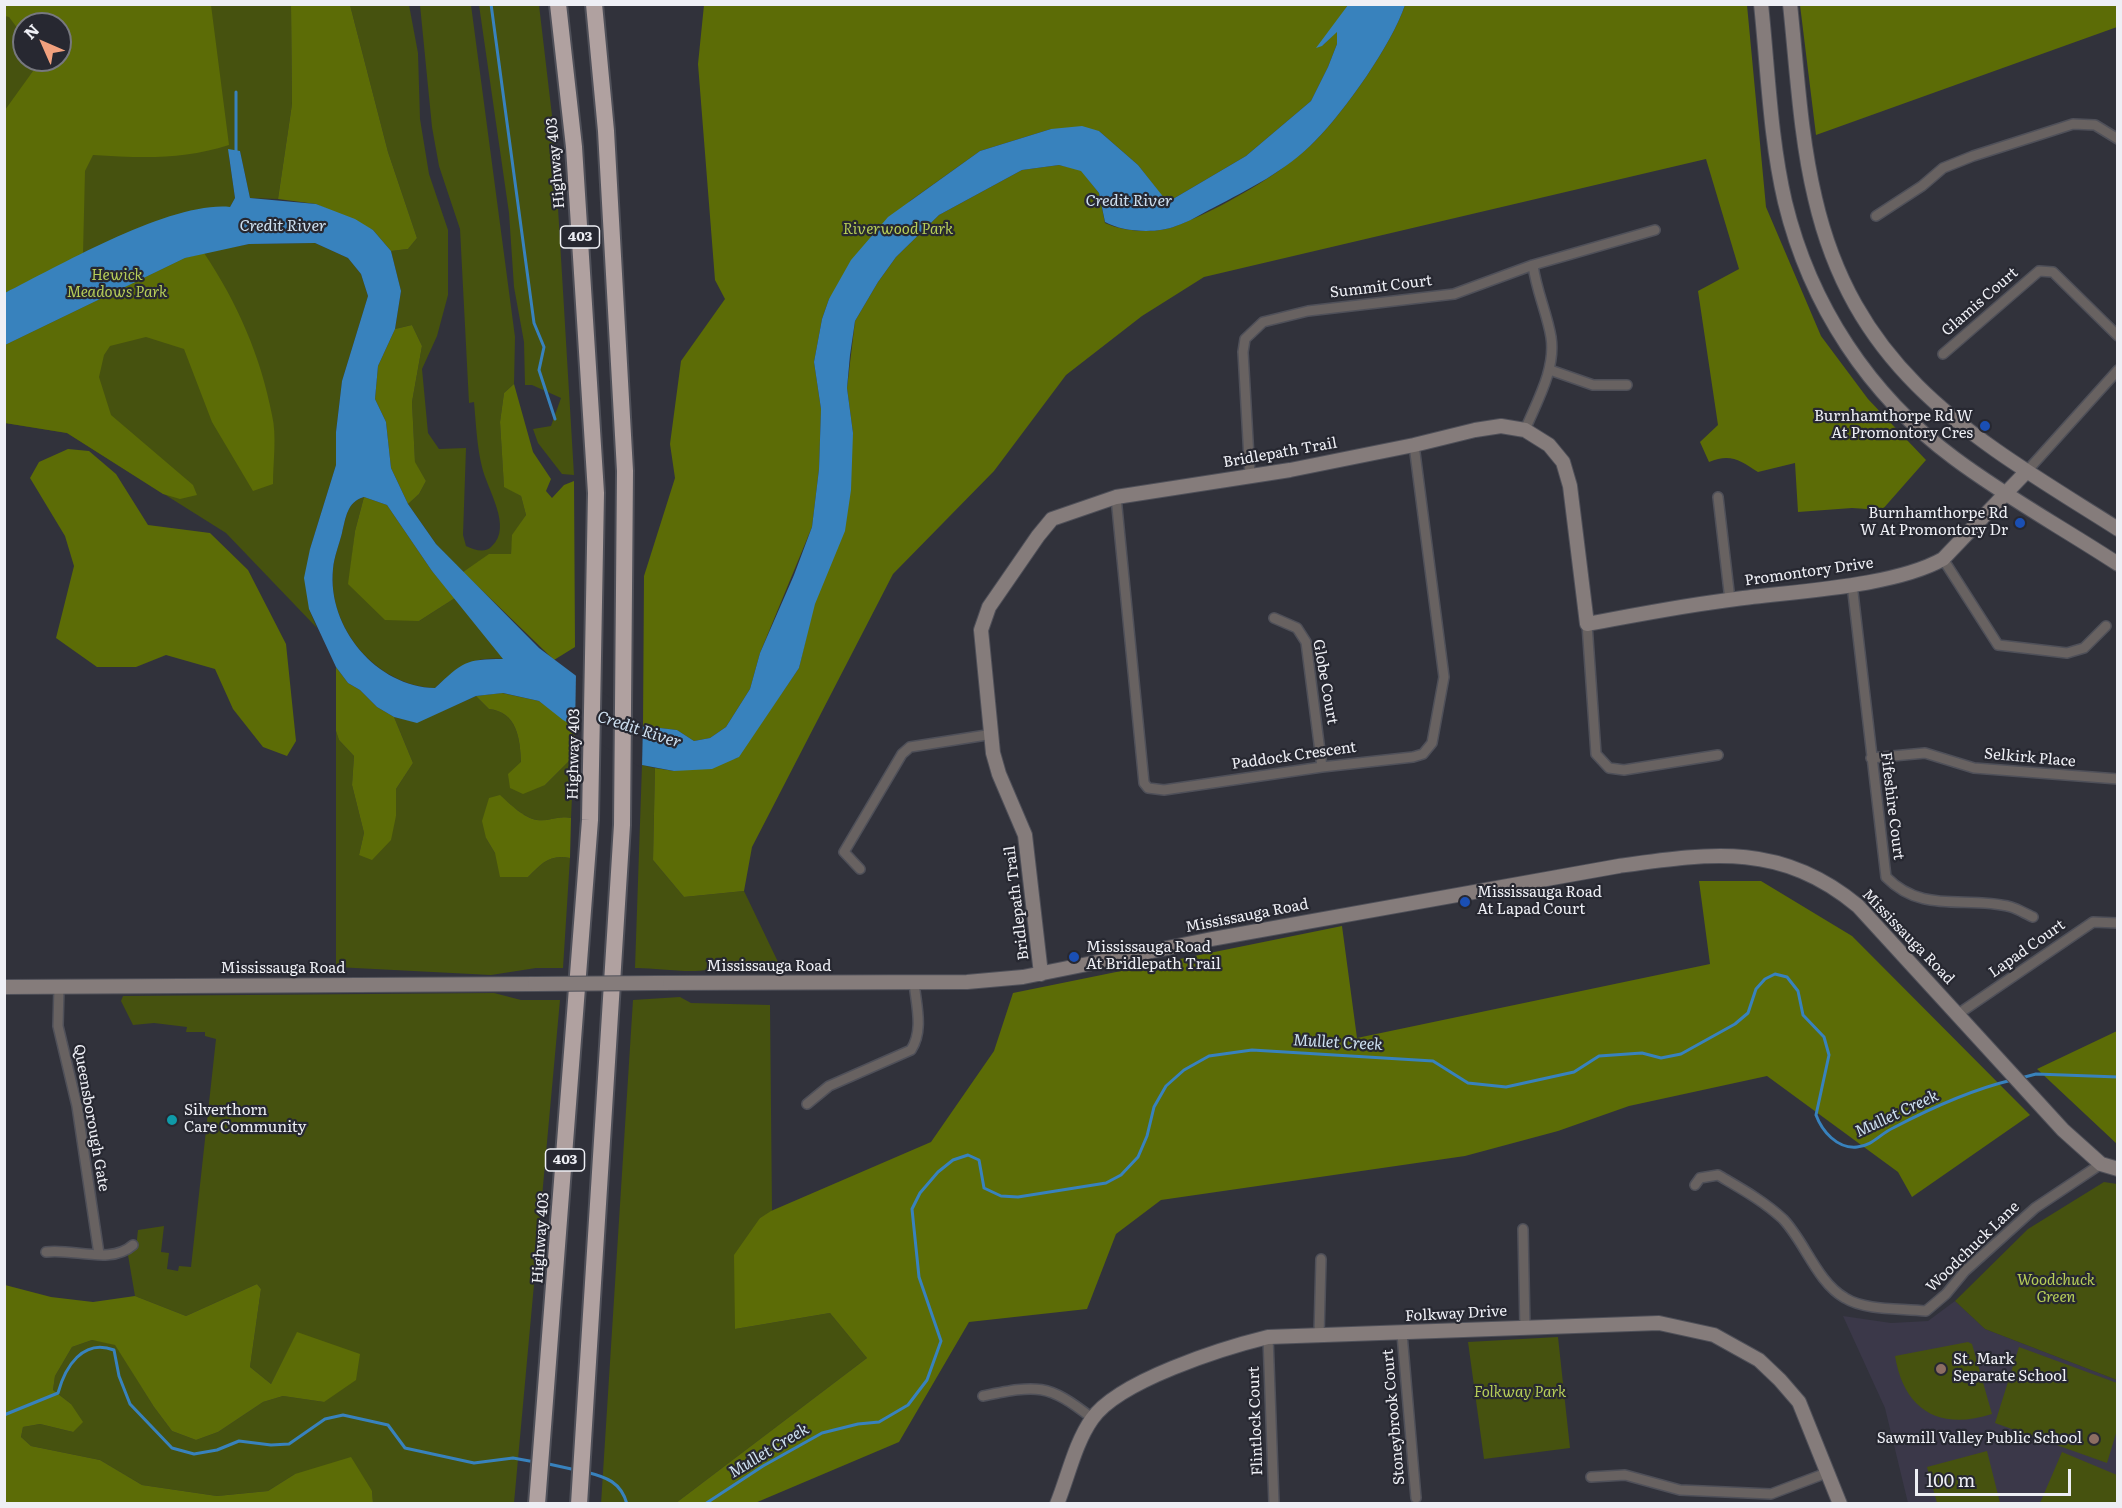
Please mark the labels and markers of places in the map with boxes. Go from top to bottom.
place label: Burnhamthorpe Rd W At Promontory Cres [1814,408,1973,443]
marker: Burnhamthorpe Rd W At Promontory Cres [1978,419,1992,433]
place label: Burnhamthorpe Rd W At Promontory Dr [1860,505,2008,540]
marker: Burnhamthorpe Rd W At Promontory Dr [2013,516,2027,530]
place label: Mississauga Road At Lapad Court [1477,884,1602,919]
marker: Mississauga Road At Lapad Court [1458,895,1472,909]
place label: Mississauga Road At Bridlepath Trail [1086,939,1221,974]
marker: Mississauga Road At Bridlepath Trail [1067,950,1081,964]
place label: Silverthorn Care Community [184,1102,306,1137]
marker: Silverthorn Care Community [165,1113,179,1127]
place label: St. Mark Separate School [1953,1351,2067,1386]
marker: St. Mark Separate School [1934,1362,1948,1376]
place label: Sawmill Valley Public School [1877,1430,2082,1448]
marker: Sawmill Valley Public School [2087,1432,2101,1446]

